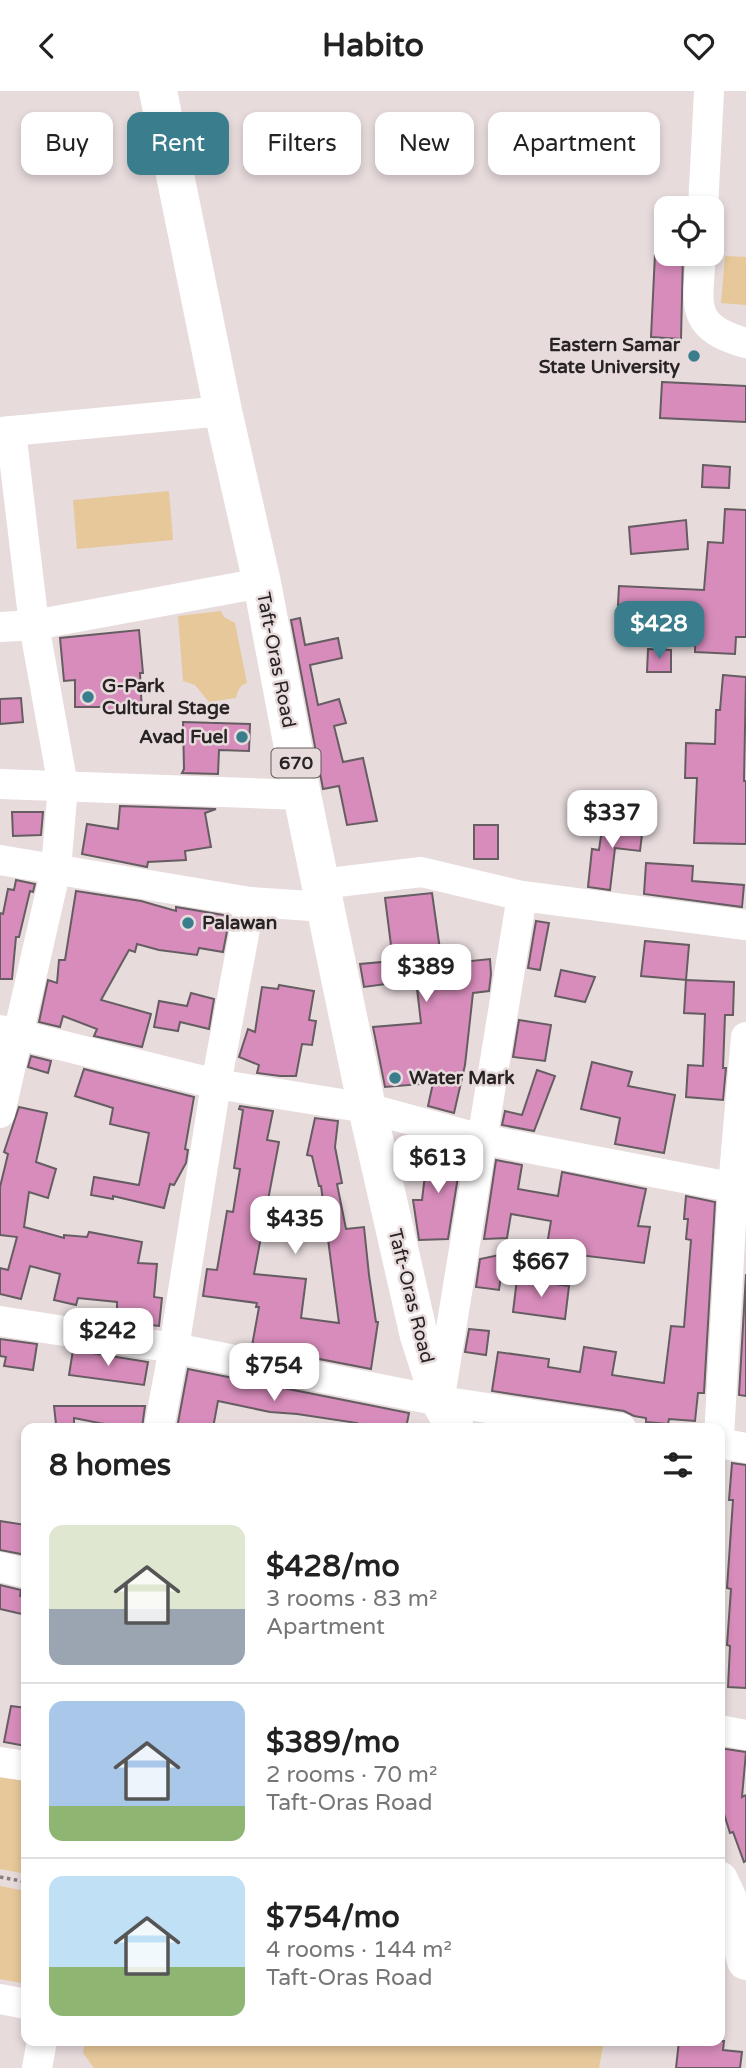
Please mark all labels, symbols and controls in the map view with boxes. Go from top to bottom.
icon: back [28,27,66,65]
text: Habito [322,27,424,65]
icon: heart [680,27,718,65]
chip: Buy [21,112,113,175]
chip: Rent [127,112,229,175]
chip: Filters [243,112,361,175]
chip: New [375,112,474,175]
chip: Apartment [488,112,660,175]
map controls [654,196,724,266]
button: locate [654,196,724,266]
place label: Eastern Samar State University [539,334,681,379]
marker: Eastern Samar State University [686,348,702,364]
street label: Taft-Oras Road [252,590,300,730]
pin: $428 [618,601,700,661]
text: $428 [630,610,688,638]
place label: G-Park Cultural Stage [102,675,230,720]
marker: G-Park Cultural Stage [80,689,96,705]
place label: Avad Fuel [139,726,228,748]
marker: Avad Fuel [234,729,250,745]
road number: 670 [272,749,320,777]
pin: $337 [571,791,653,850]
text: $337 [583,799,641,827]
place label: Palawan [202,912,277,934]
marker: Palawan [180,915,196,931]
pin: $389 [385,944,467,1004]
text: $389 [397,953,455,981]
place label: Water Mark [409,1067,515,1089]
marker: Water Mark [387,1070,403,1086]
pin: $613 [397,1135,479,1195]
text: $613 [409,1144,467,1172]
pin: $435 [254,1197,336,1256]
text: $435 [266,1205,324,1233]
street label: Taft-Oras Road [384,1227,438,1365]
pin: $667 [500,1239,582,1299]
text: $667 [512,1248,570,1276]
pin: $242 [67,1309,149,1368]
text: $242 [79,1317,137,1345]
pin: $754 [233,1343,315,1403]
text: $754 [245,1352,303,1380]
icon: filters [659,1446,697,1484]
text: 8 homes [49,1447,171,1484]
text: $428/mo [266,1548,400,1585]
icon: home [105,1553,189,1637]
text: 3 rooms · 83 m² [266,1585,437,1613]
text: Apartment [266,1613,385,1641]
text: $389/mo [266,1724,400,1761]
icon: home [105,1729,189,1813]
text: 2 rooms · 70 m² [266,1761,437,1789]
text: Taft-Oras Road [266,1789,433,1817]
text: $754/mo [266,1899,400,1936]
icon: home [105,1904,189,1988]
text: 4 rooms · 144 m² [266,1936,452,1964]
text: Taft-Oras Road [266,1964,433,1992]

